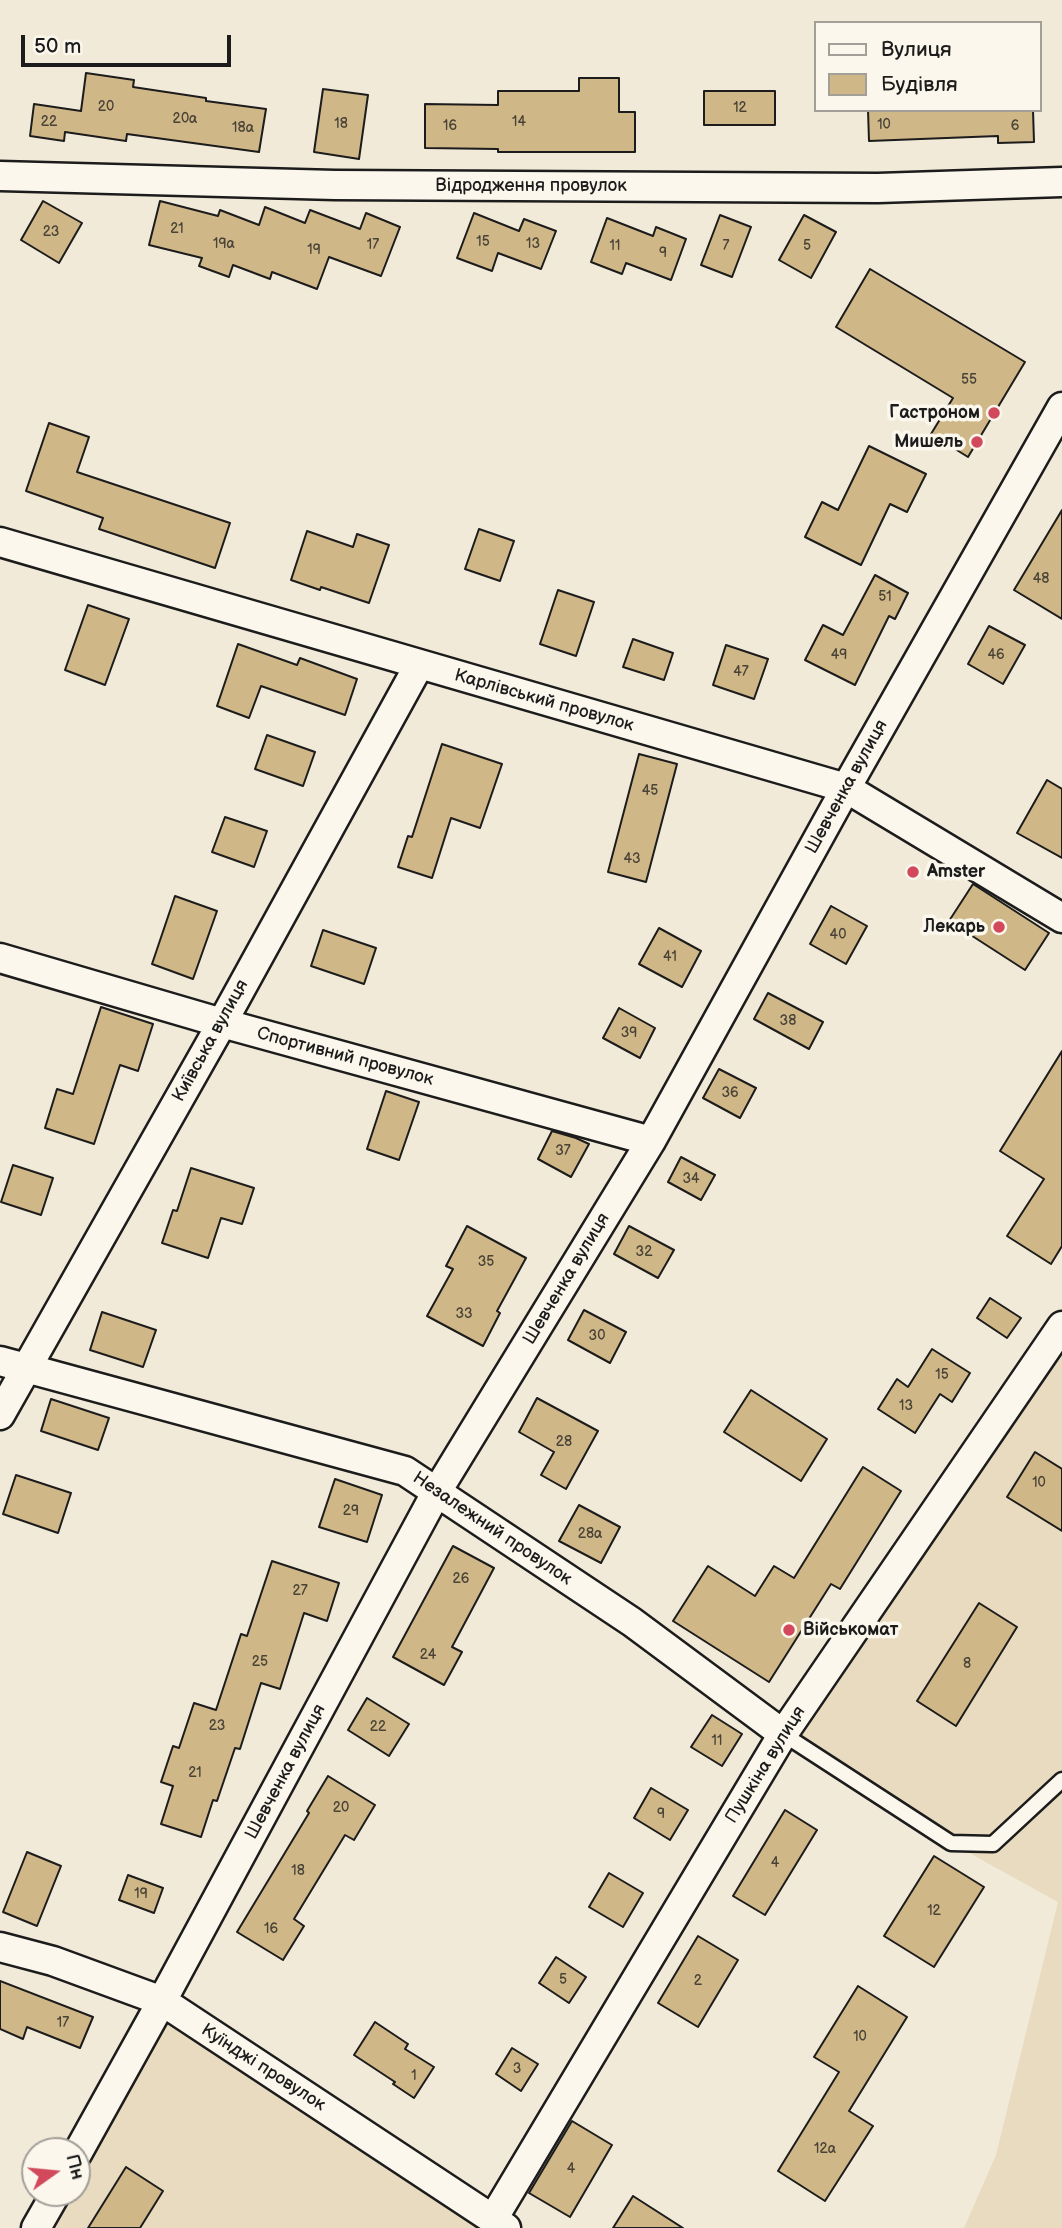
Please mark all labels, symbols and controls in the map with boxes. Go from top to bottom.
scale bar [24,21,234,65]
legend [814,21,1041,112]
text: 50 m [34,34,81,59]
text: Вулиця [881,37,952,62]
text: Будівля [881,72,958,97]
house number: 20 [98,99,114,115]
house number: 12 [733,100,747,116]
house number: 20а [173,111,197,127]
house number: 22 [41,114,57,130]
house number: 14 [512,114,526,130]
house number: 18 [334,116,348,132]
house number: 10 [877,117,891,133]
house number: 16 [443,118,457,134]
house number: 6 [1011,118,1019,134]
house number: 18а [232,120,254,136]
street label: Відродження провулок [435,175,627,197]
house number: 21 [170,221,184,237]
house number: 23 [43,224,59,240]
house number: 15 [476,234,490,250]
house number: 19а [213,236,235,252]
house number: 13 [526,236,540,252]
house number: 17 [367,237,379,253]
house number: 11 [610,238,620,254]
house number: 7 [723,238,729,254]
house number: 5 [803,238,811,254]
house number: 19 [307,242,321,258]
house number: 9 [659,245,667,261]
house number: 55 [961,372,977,388]
place label: Гастроном [889,402,980,424]
marker: Гастроном [986,405,1002,421]
place label: Мишель [894,431,963,453]
marker: Мишель [969,434,985,450]
house number: 48 [1033,571,1049,587]
house number: 51 [878,589,892,605]
house number: 49 [831,647,847,663]
house number: 46 [987,647,1005,663]
house number: 47 [733,664,749,680]
street label: Карлівський провулок [452,665,636,737]
street label: Шевченка вулиця [801,716,893,858]
house number: 45 [642,783,658,799]
house number: 43 [623,851,641,867]
place label: Amster [927,861,985,883]
marker: Amster [905,864,921,880]
place label: Лекарь [923,916,985,938]
marker: Лекарь [991,919,1007,935]
house number: 40 [830,927,846,943]
house number: 41 [663,949,677,965]
street label: Київська вулиця [168,976,254,1106]
house number: 38 [780,1013,796,1029]
street label: Спортивний провулок [254,1023,436,1091]
house number: 39 [621,1025,637,1041]
house number: 36 [721,1085,739,1101]
house number: 37 [555,1143,571,1159]
house number: 34 [682,1171,700,1187]
street label: Шевченка вулиця [519,1209,615,1349]
house number: 32 [636,1244,652,1260]
house number: 35 [478,1254,494,1270]
house number: 33 [455,1306,473,1322]
house number: 30 [589,1328,605,1344]
house number: 15 [935,1367,949,1383]
house number: 13 [899,1398,913,1414]
house number: 28 [556,1434,572,1450]
street label: Незалежний провулок [408,1468,576,1590]
house number: 10 [1032,1475,1046,1491]
house number: 29 [343,1503,359,1519]
house number: 28а [578,1526,602,1542]
house number: 26 [453,1571,469,1587]
house number: 27 [292,1583,308,1599]
place label: Військомат [803,1619,898,1641]
marker: Військомат [781,1622,797,1638]
house number: 24 [420,1647,436,1663]
house number: 25 [252,1654,268,1670]
house number: 8 [963,1656,971,1672]
street label: Шевченка вулиця [241,1701,331,1843]
street label: Пушкіна вулиця [721,1702,811,1828]
house number: 23 [209,1718,225,1734]
house number: 22 [370,1719,386,1735]
house number: 11 [712,1733,722,1749]
house number: 21 [188,1765,202,1781]
house number: 20 [333,1800,349,1816]
house number: 9 [657,1806,665,1822]
house number: 4 [771,1855,779,1871]
house number: 18 [291,1863,305,1879]
house number: 19 [134,1886,148,1902]
house number: 12 [927,1903,941,1919]
house number: 16 [264,1921,278,1937]
house number: 5 [559,1972,567,1988]
house number: 2 [694,1973,702,1989]
house number: 17 [57,2015,69,2031]
street label: Куїнджі провулок [197,2020,329,2116]
house number: 10 [853,2029,867,2045]
house number: 3 [513,2061,521,2077]
house number: 1 [411,2068,417,2084]
north arrow [21,2137,91,2207]
house number: 12а [814,2141,836,2157]
text: Пн [60,2152,89,2182]
house number: 4 [567,2161,575,2177]

